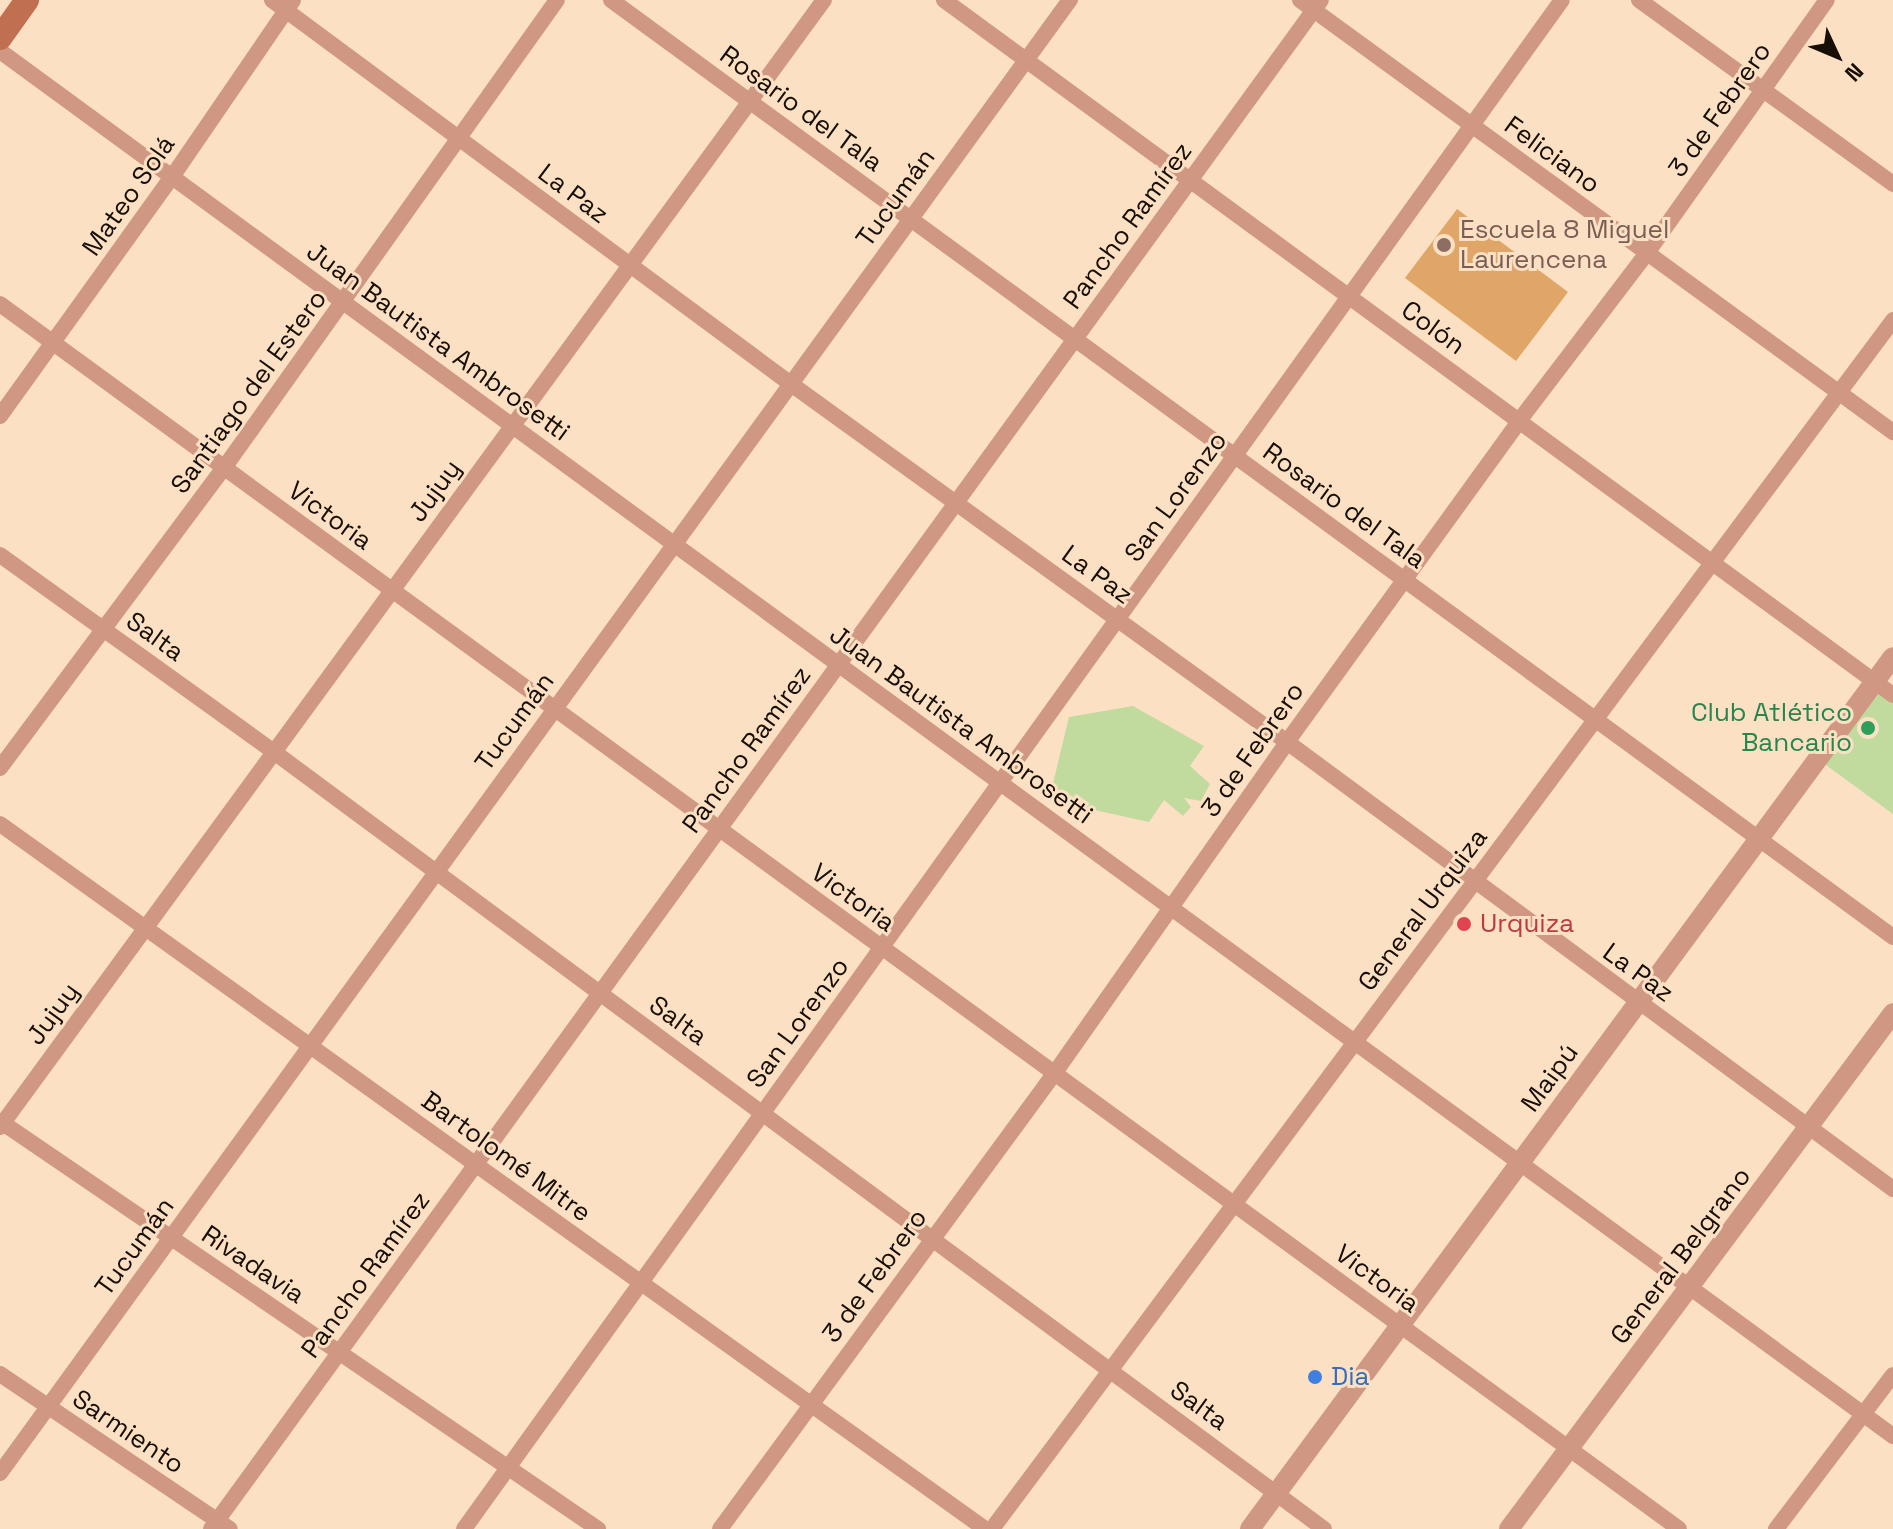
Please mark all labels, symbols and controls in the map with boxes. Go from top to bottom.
north arrow [1797,16,1877,96]
street label: 3 de Febrero [1662,37,1778,183]
street label: Rosario del Tala [713,39,889,179]
text: N [1839,58,1869,88]
street label: Feliciano [1498,110,1606,200]
street label: Mateo Solá [76,130,182,262]
street label: Pancho Ramírez [1057,137,1199,315]
street label: Tucumán [850,143,942,253]
street label: La Paz [532,158,614,230]
place label: Escuela 8 Miguel Laurencena [1460,214,1669,276]
street label: Juan Bautista Ambrosetti [300,236,576,448]
marker: Escuela 8 Miguel Laurencena [1435,236,1453,254]
street label: Santiago del Estero [165,284,333,500]
street label: Colón [1395,294,1471,362]
street label: San Lorenzo [1118,426,1234,568]
street label: Rosario del Tala [1256,436,1432,576]
street label: Jujuy [402,454,468,528]
street label: Victoria [282,475,378,557]
street label: La Paz [1056,539,1138,611]
street label: Salta [120,606,190,668]
street label: Juan Bautista Ambrosetti [823,619,1099,831]
street label: Pancho Ramírez [676,661,818,839]
street label: Tucumán [469,667,561,777]
street label: 3 de Febrero [1195,677,1311,823]
place label: Club Atlético Bancario [1691,697,1852,758]
marker: Club Atlético Bancario [1859,719,1877,737]
street label: General Urquiza [1352,823,1494,997]
street label: Victoria [805,857,901,939]
place label: Urquiza [1480,908,1574,940]
marker: Urquiza [1455,915,1473,933]
street label: La Paz [1597,937,1679,1009]
street label: San Lorenzo [740,952,856,1094]
street label: Jujuy [20,977,86,1051]
street label: Salta [643,990,713,1052]
street label: Maipú [1515,1038,1585,1118]
street label: Bartolomé Mitre [415,1085,597,1229]
street label: General Belgrano [1604,1161,1758,1351]
street label: Pancho Ramírez [295,1186,437,1364]
street label: Tucumán [89,1192,181,1302]
street label: 3 de Febrero [816,1203,934,1349]
street label: Rivadavia [196,1219,310,1311]
street label: Victoria [1329,1238,1425,1320]
place label: Dia [1331,1361,1370,1393]
marker: Dia [1306,1368,1324,1386]
street label: Salta [1164,1375,1234,1437]
street label: Sarmiento [66,1383,190,1481]

